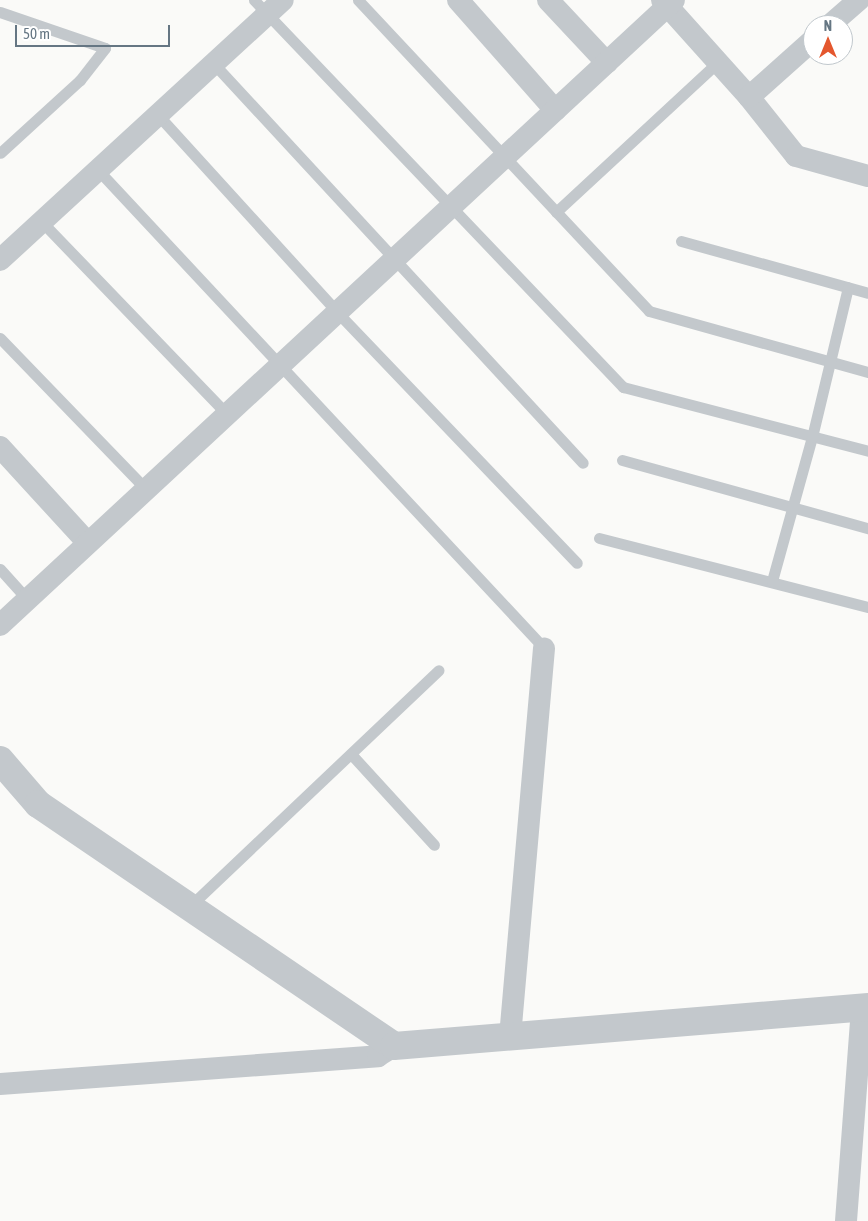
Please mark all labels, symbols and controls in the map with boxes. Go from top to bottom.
scale bar [18,15,172,47]
north arrow [803,15,853,65]
text: N [824,18,832,34]
text: 50 m [23,25,50,42]

